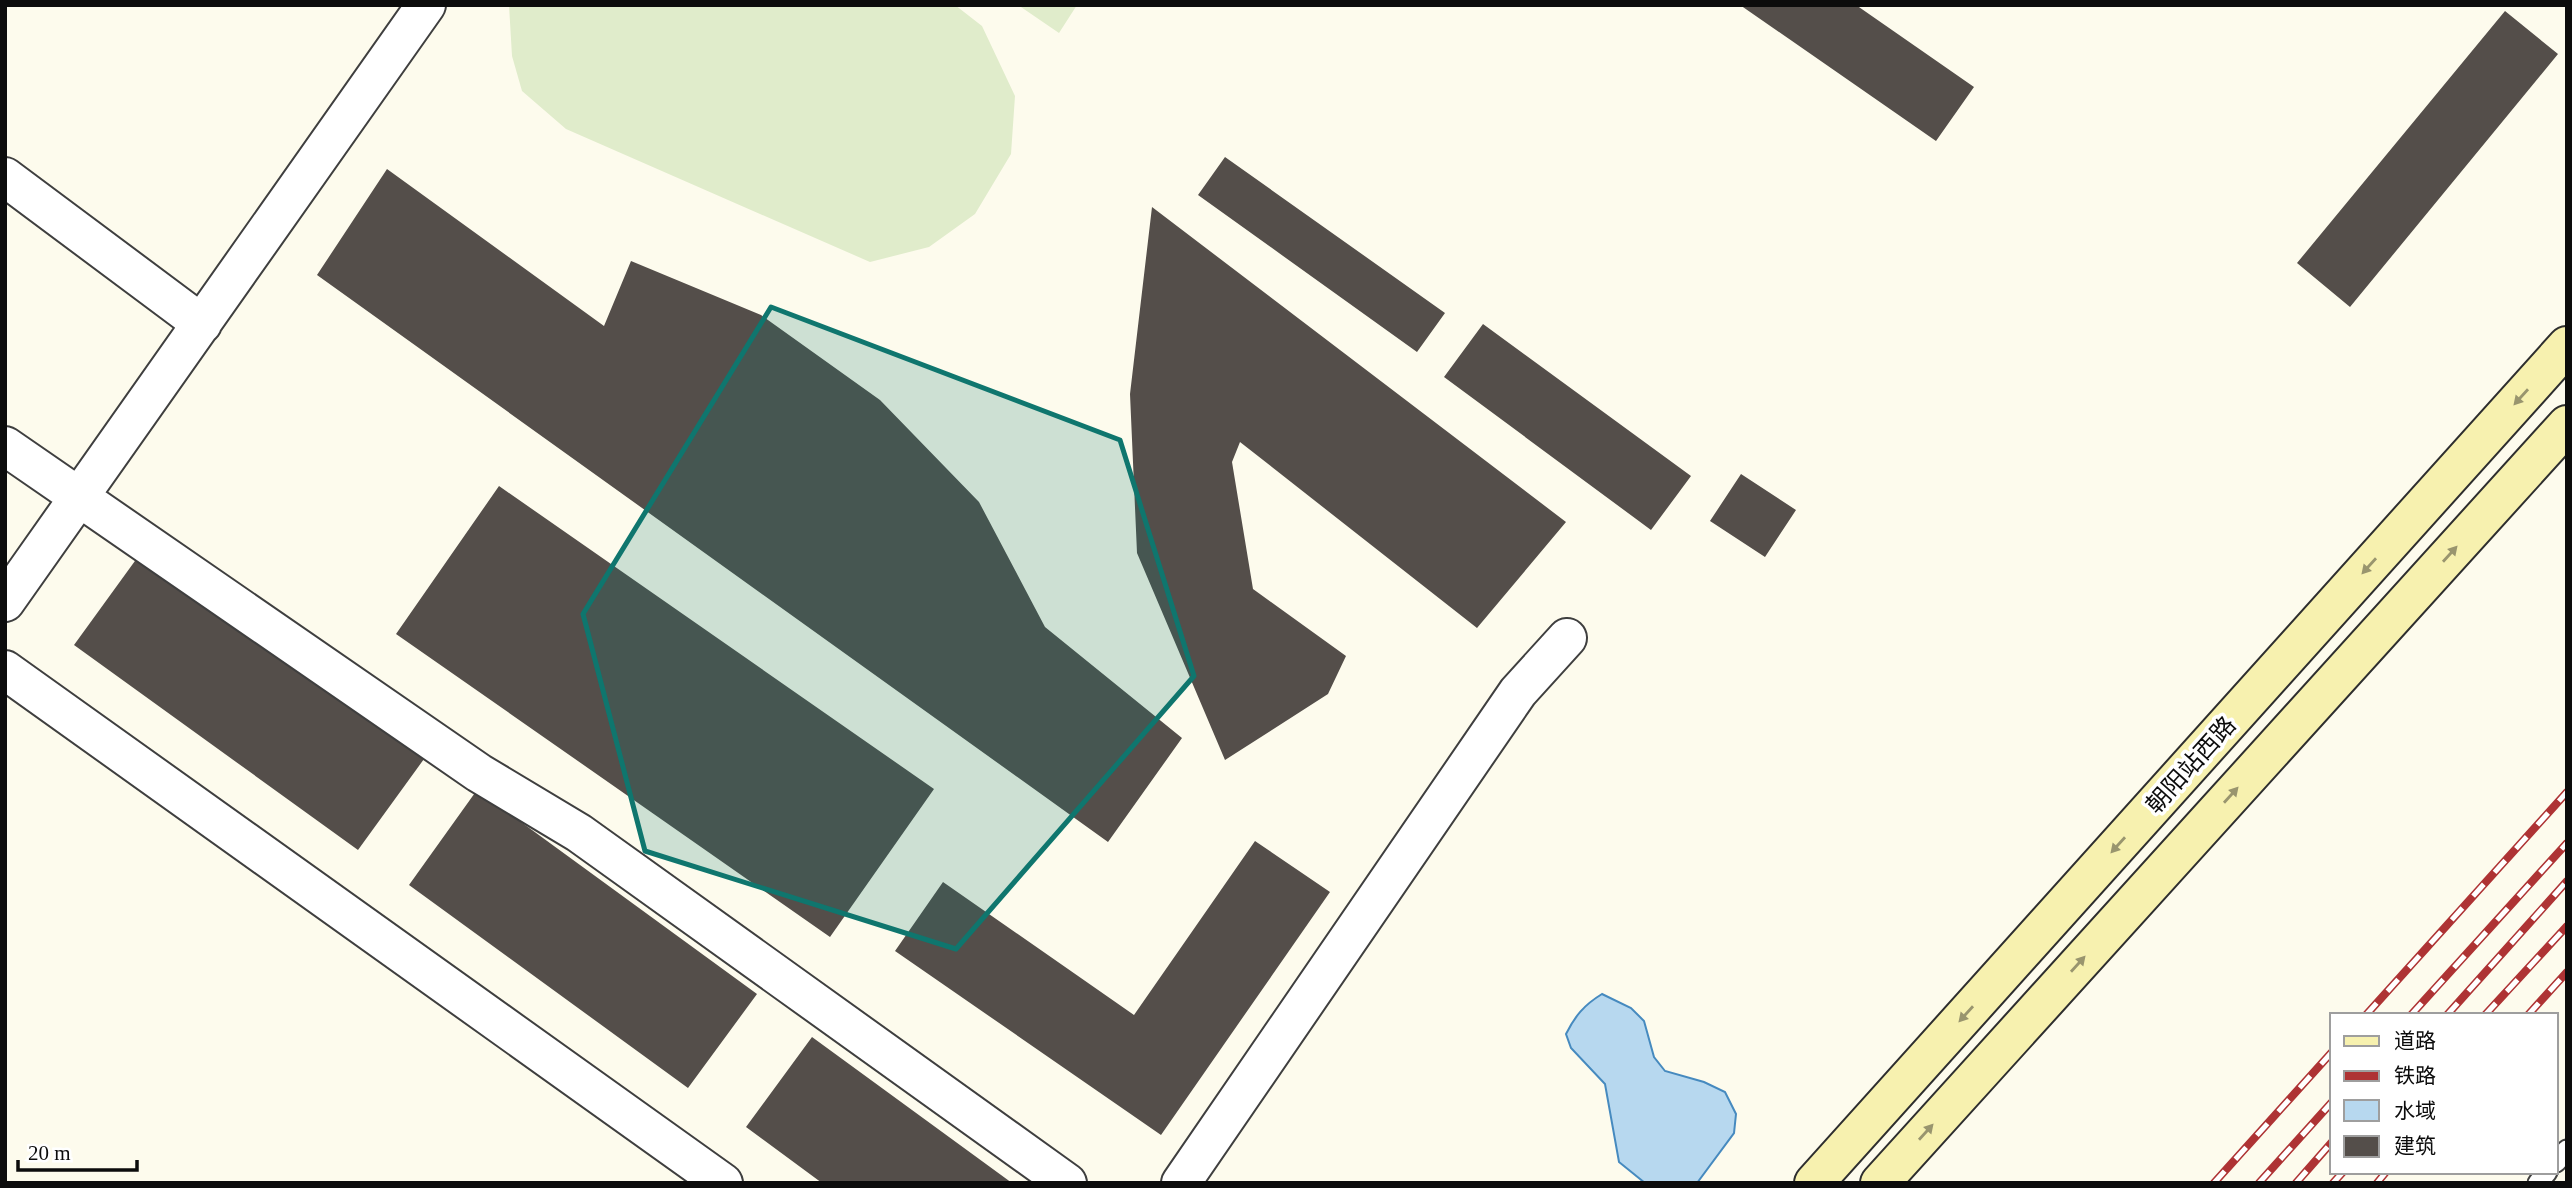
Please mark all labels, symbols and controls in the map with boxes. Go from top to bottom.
one-way arrow [2513,388,2529,406]
one-way arrow [2442,545,2458,563]
one-way arrow [2361,557,2377,575]
street label: 朝阳站西路 [2141,712,2241,818]
one-way arrow [2223,786,2239,804]
one-way arrow [2111,836,2127,853]
one-way arrow [2070,956,2086,973]
one-way arrow [1959,1005,1975,1022]
legend [2330,1013,2558,1174]
text: 道路 [2394,1029,2436,1053]
text: 铁路 [2394,1064,2436,1088]
text: 水域 [2394,1099,2436,1123]
one-way arrow [1917,1124,1933,1141]
scale bar [18,1128,136,1172]
text: 建筑 [2394,1134,2436,1158]
text: 20 m [28,1141,71,1165]

